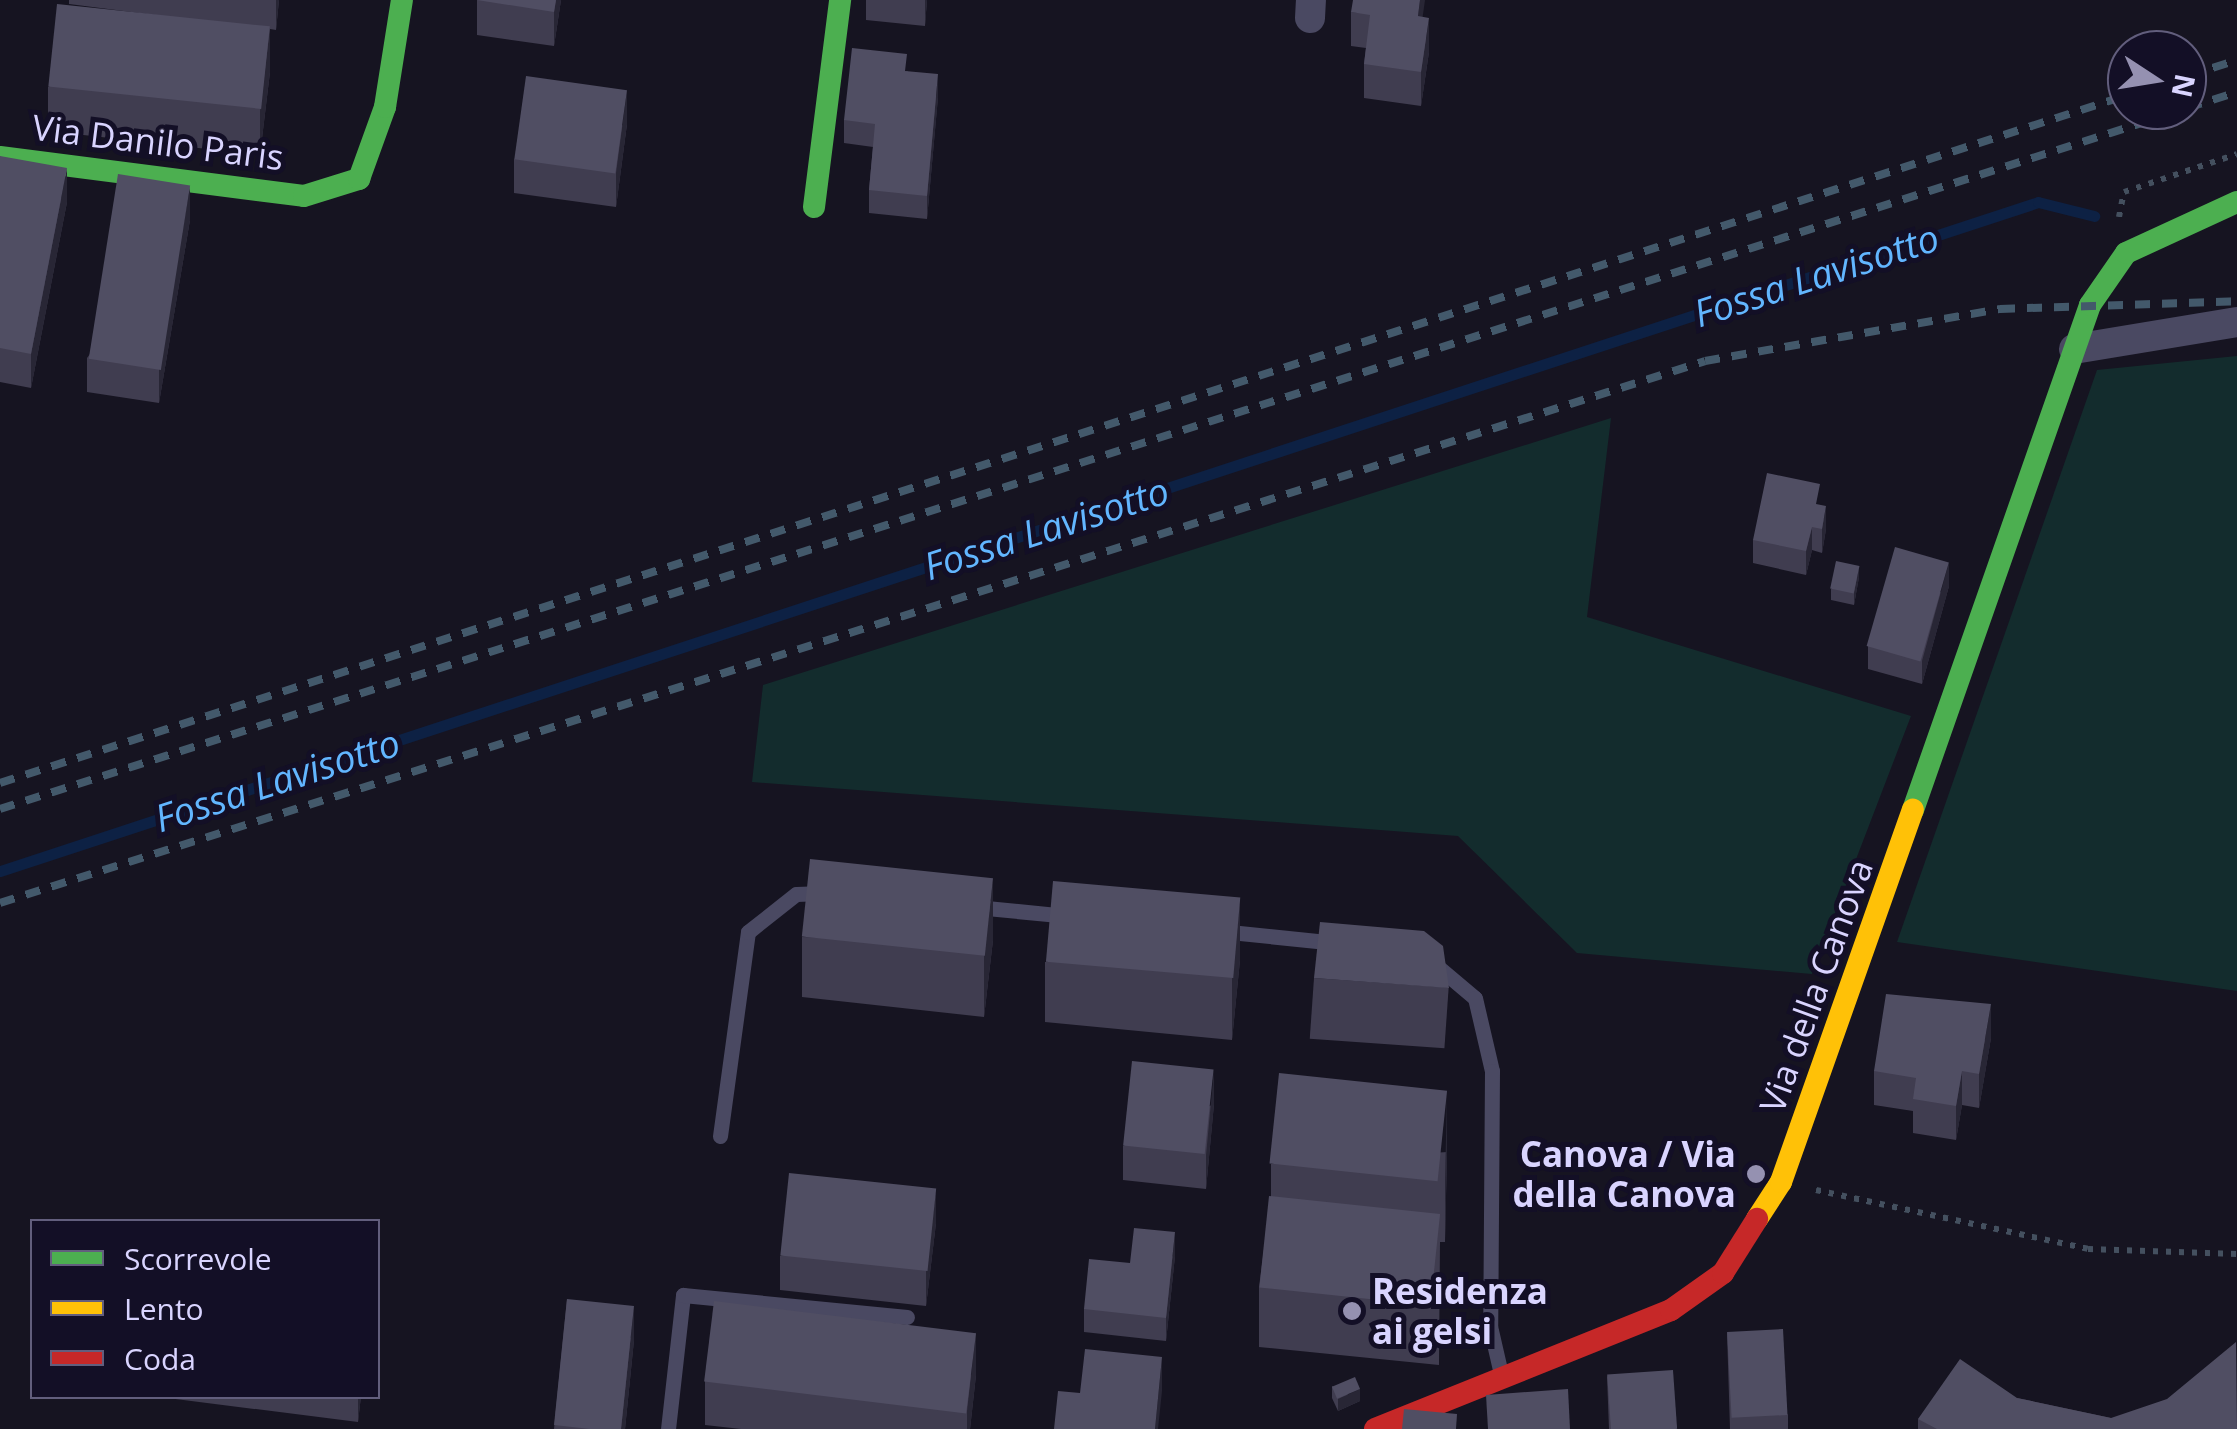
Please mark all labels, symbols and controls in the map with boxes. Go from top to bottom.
north arrow [2107,30,2207,130]
text: N [2163,71,2205,101]
street label: Via Danilo Paris [30,106,286,178]
water label: Fossa Lavisotto [1688,214,1944,336]
water label: Fossa Lavisotto [918,467,1174,589]
water label: Fossa Lavisotto [149,719,405,841]
street label: Via della Canova [1751,854,1881,1118]
place label: Canova / Via della Canova [1512,1133,1736,1215]
marker: Canova / Via della Canova [1745,1163,1767,1185]
legend [30,1219,380,1399]
text: Scorrevole [124,1238,272,1279]
place label: Residenza ai gelsi [1372,1270,1548,1352]
text: Lento [124,1288,204,1329]
marker: Residenza ai gelsi [1341,1300,1363,1322]
text: Coda [124,1338,196,1379]

